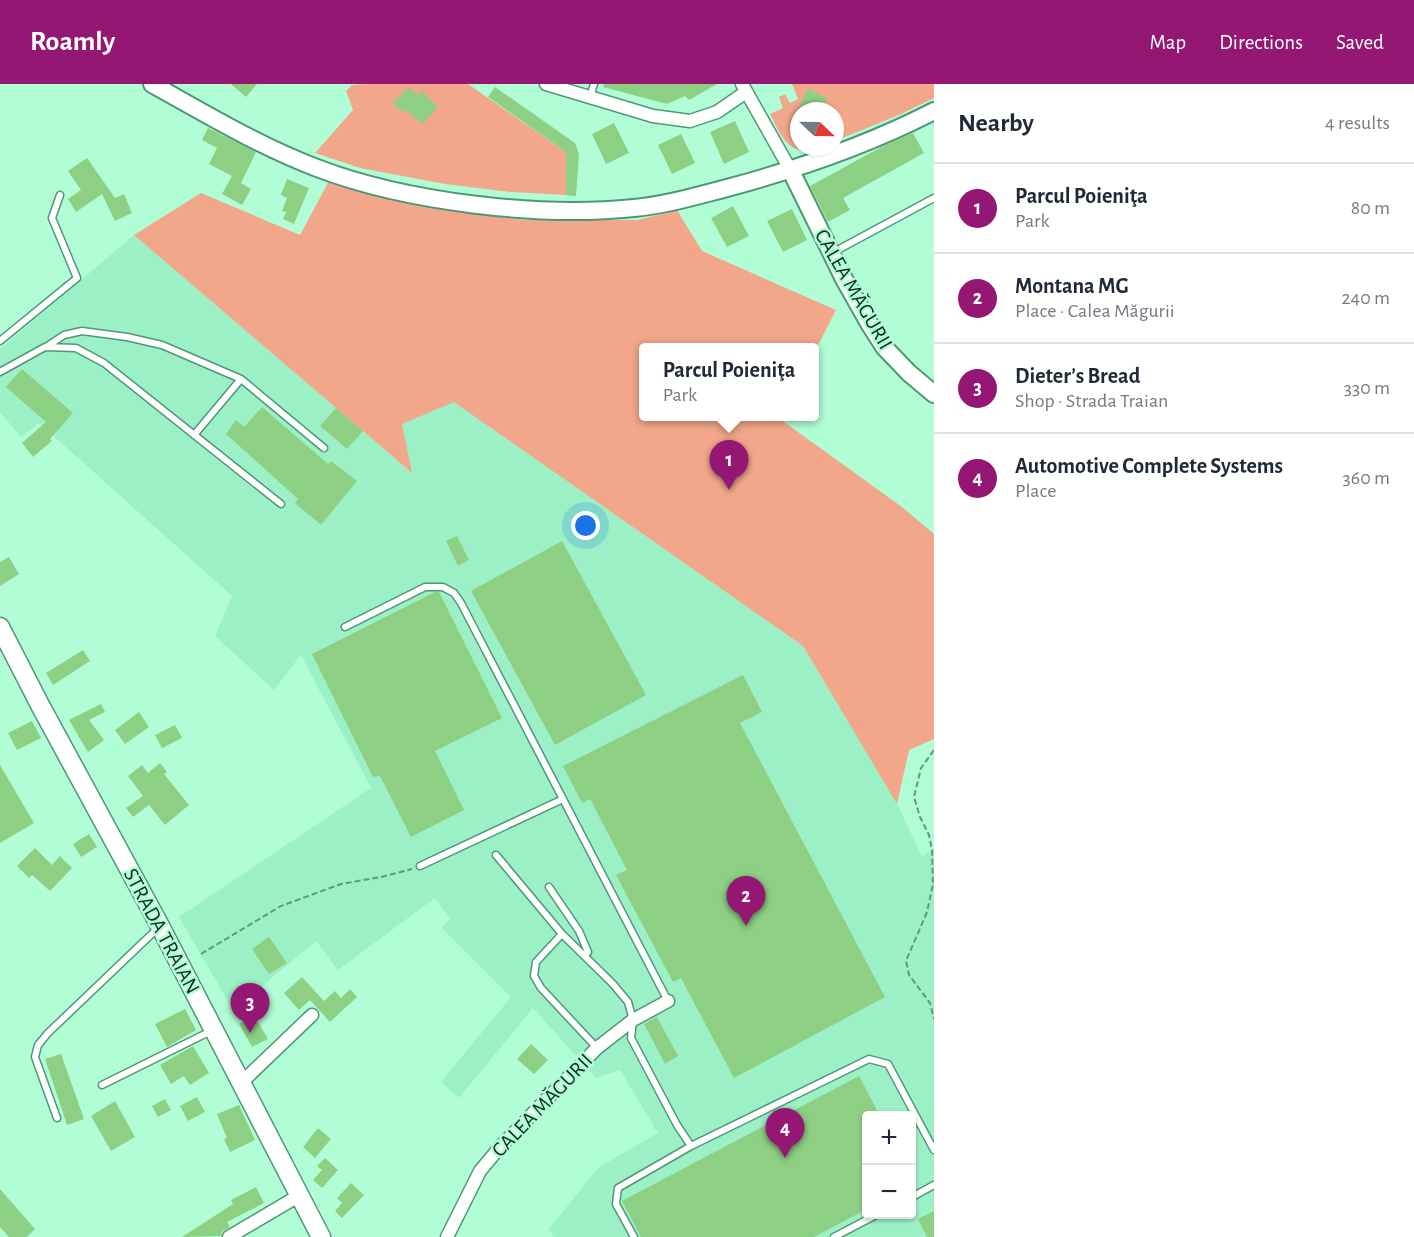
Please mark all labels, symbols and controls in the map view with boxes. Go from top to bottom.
text: Roamly [30,28,115,56]
text: Map [1150,32,1186,53]
text: Directions [1219,32,1303,53]
text: Saved [1336,32,1384,53]
north arrow [790,102,844,156]
text: Nearby [958,110,1034,136]
text: 4 results [1325,113,1390,133]
text: Parcul Poieniţa [1015,185,1148,207]
text: 1 [974,198,981,218]
text: 80 m [1351,198,1390,218]
text: Park [1015,211,1050,231]
street label: CALEA MĂGURII [811,225,897,353]
text: Montana MG [1015,275,1129,297]
text: 2 [973,288,982,308]
text: 240 m [1341,288,1390,308]
text: Place · Calea Măgurii [1015,301,1175,321]
popup [639,343,819,421]
text: Parcul Poieniţa [663,359,795,381]
text: Dieter’s Bread [1015,365,1140,387]
text: 3 [973,378,982,398]
text: 330 m [1344,378,1390,398]
text: Park [663,385,697,405]
text: Shop · Strada Traian [1015,391,1168,411]
pin: 1 [710,440,748,490]
text: Automotive Complete Systems [1015,455,1283,477]
text: 4 [972,468,983,488]
text: 360 m [1343,468,1390,488]
text: Place [1015,481,1056,501]
your location [571,511,600,540]
street label: STRADA TRAIAN [120,865,203,997]
pin: 2 [726,876,766,926]
pin: 3 [230,984,270,1033]
street label: CALEA MĂGURII [487,1049,597,1161]
pin: 4 [766,1108,804,1158]
map controls [862,1111,916,1219]
button: + [862,1111,916,1165]
button: − [862,1165,916,1219]

